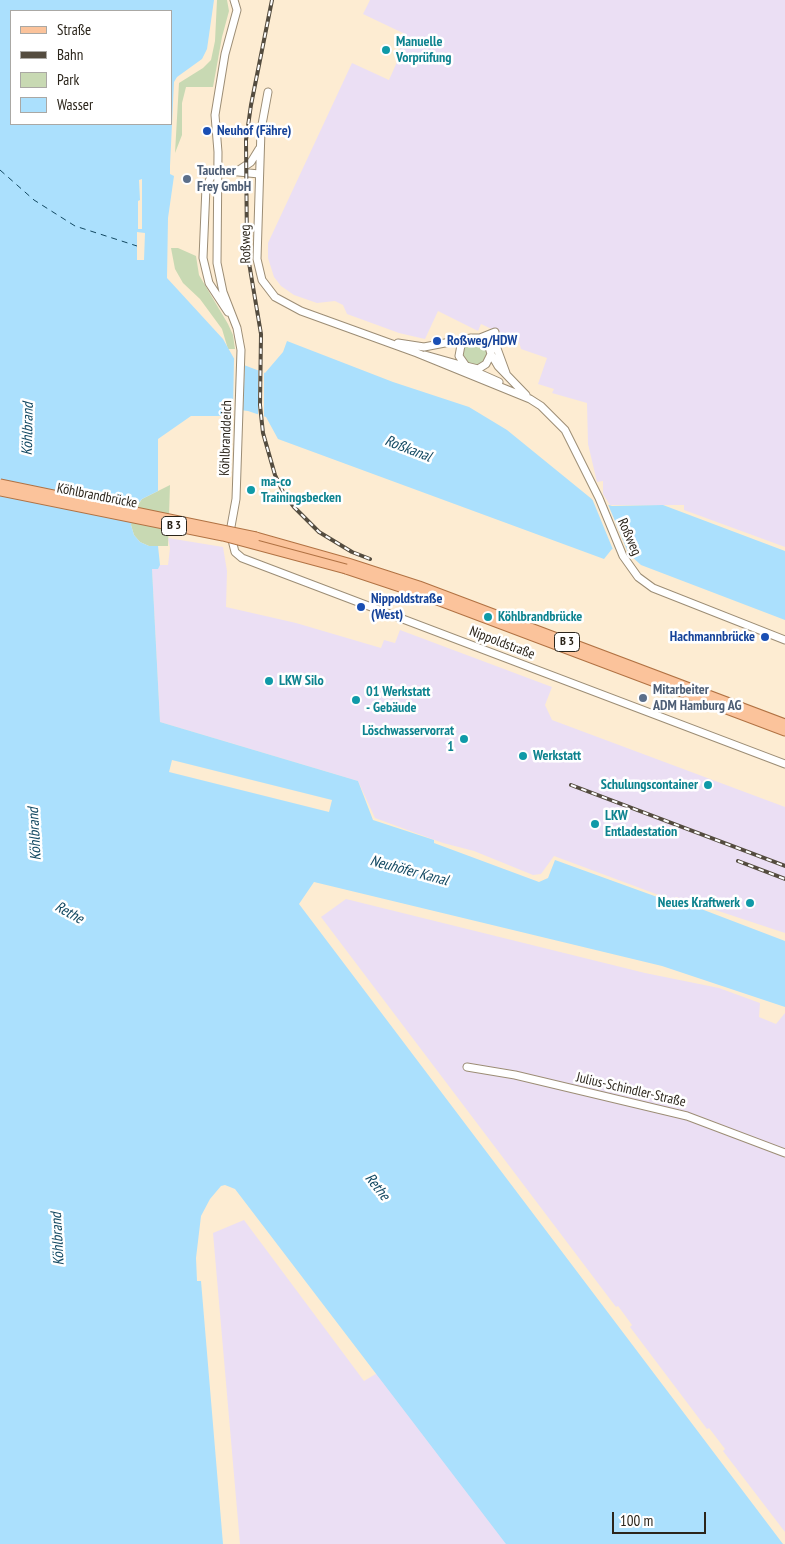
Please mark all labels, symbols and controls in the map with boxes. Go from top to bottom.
legend [10,10,172,125]
text: Straße [57,20,91,39]
place label: Manuelle Vorprüfung [396,34,452,66]
marker: Manuelle Vorprüfung [380,44,392,56]
text: Bahn [57,45,83,64]
text: Park [57,70,79,89]
text: Wasser [57,95,93,114]
place label: Neuhof (Fähre) [217,123,291,139]
marker: Neuhof (Fähre) [201,125,213,137]
place label: Taucher Frey GmbH [197,163,251,196]
marker: Taucher Frey GmbH [181,173,193,185]
street label: Roßweg [237,224,255,264]
place label: Roßweg/HDW [447,333,517,349]
marker: Roßweg/HDW [431,335,443,347]
street label: Köhlbranddeich [216,400,236,476]
water label: Köhlbrand [19,402,37,456]
water label: Roßkanal [382,432,434,466]
place label: ma-co Trainingsbecken [261,474,341,507]
street label: Köhlbrandbrücke [55,480,139,512]
marker: ma-co Trainingsbecken [245,484,257,496]
road number: B 3 [162,516,186,536]
street label: Roßweg [613,516,645,558]
place label: Nippoldstraße (West) [371,591,442,624]
marker: Nippoldstraße (West) [355,601,367,613]
place label: Köhlbrandbrücke [498,609,582,625]
marker: Köhlbrandbrücke [482,611,494,623]
street label: Nippoldstraße [467,623,537,663]
place label: Hachmannbrücke [670,629,755,645]
marker: Hachmannbrücke [759,631,771,643]
road number: B 3 [554,632,580,652]
place label: LKW Silo [279,673,324,689]
marker: LKW Silo [263,675,275,687]
place label: Mitarbeiter ADM Hamburg AG [653,682,741,714]
place label: 01 Werkstatt - Gebäude [366,684,430,716]
marker: Mitarbeiter ADM Hamburg AG [637,692,649,704]
marker: 01 Werkstatt - Gebäude [350,694,362,706]
place label: Löschwasservorrat 1 [362,723,454,756]
marker: Löschwasservorrat 1 [458,733,470,745]
place label: Werkstatt [533,748,581,764]
marker: Werkstatt [517,750,529,762]
place label: Schulungscontainer [601,777,698,793]
marker: Schulungscontainer [702,779,714,791]
water label: Köhlbrand [25,807,45,861]
place label: LKW Entladestation [605,808,677,840]
marker: LKW Entladestation [589,818,601,830]
water label: Neuhöfer Kanal [368,852,450,890]
place label: Neues Kraftwerk [658,895,740,911]
marker: Neues Kraftwerk [744,897,756,909]
water label: Rethe [52,898,86,928]
street label: Julius-Schindler-Straße [575,1069,687,1111]
water label: Rethe [361,1170,393,1204]
water label: Köhlbrand [48,1212,68,1266]
scale bar [615,1502,709,1534]
text: 100 m [620,1511,653,1530]

